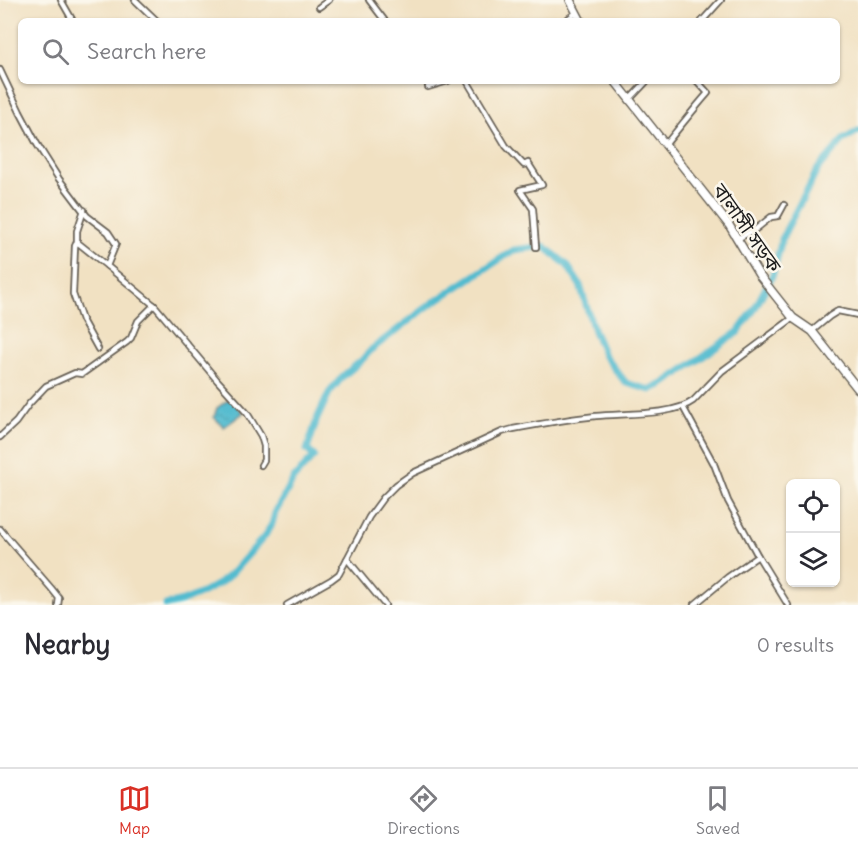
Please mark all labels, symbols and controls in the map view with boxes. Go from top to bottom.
search box [18,18,840,84]
icon: search [39,35,72,68]
text: Search here [87,37,206,65]
street label: বালাসী সড়ক [707,178,788,278]
map controls [786,479,840,587]
button: locate [786,479,840,533]
button: layers [786,533,840,587]
text: Nearby [24,628,110,661]
text: 0 results [757,632,834,657]
tab: Map [118,782,151,838]
tab: Directions [387,782,460,838]
tab: Saved [696,782,740,838]

